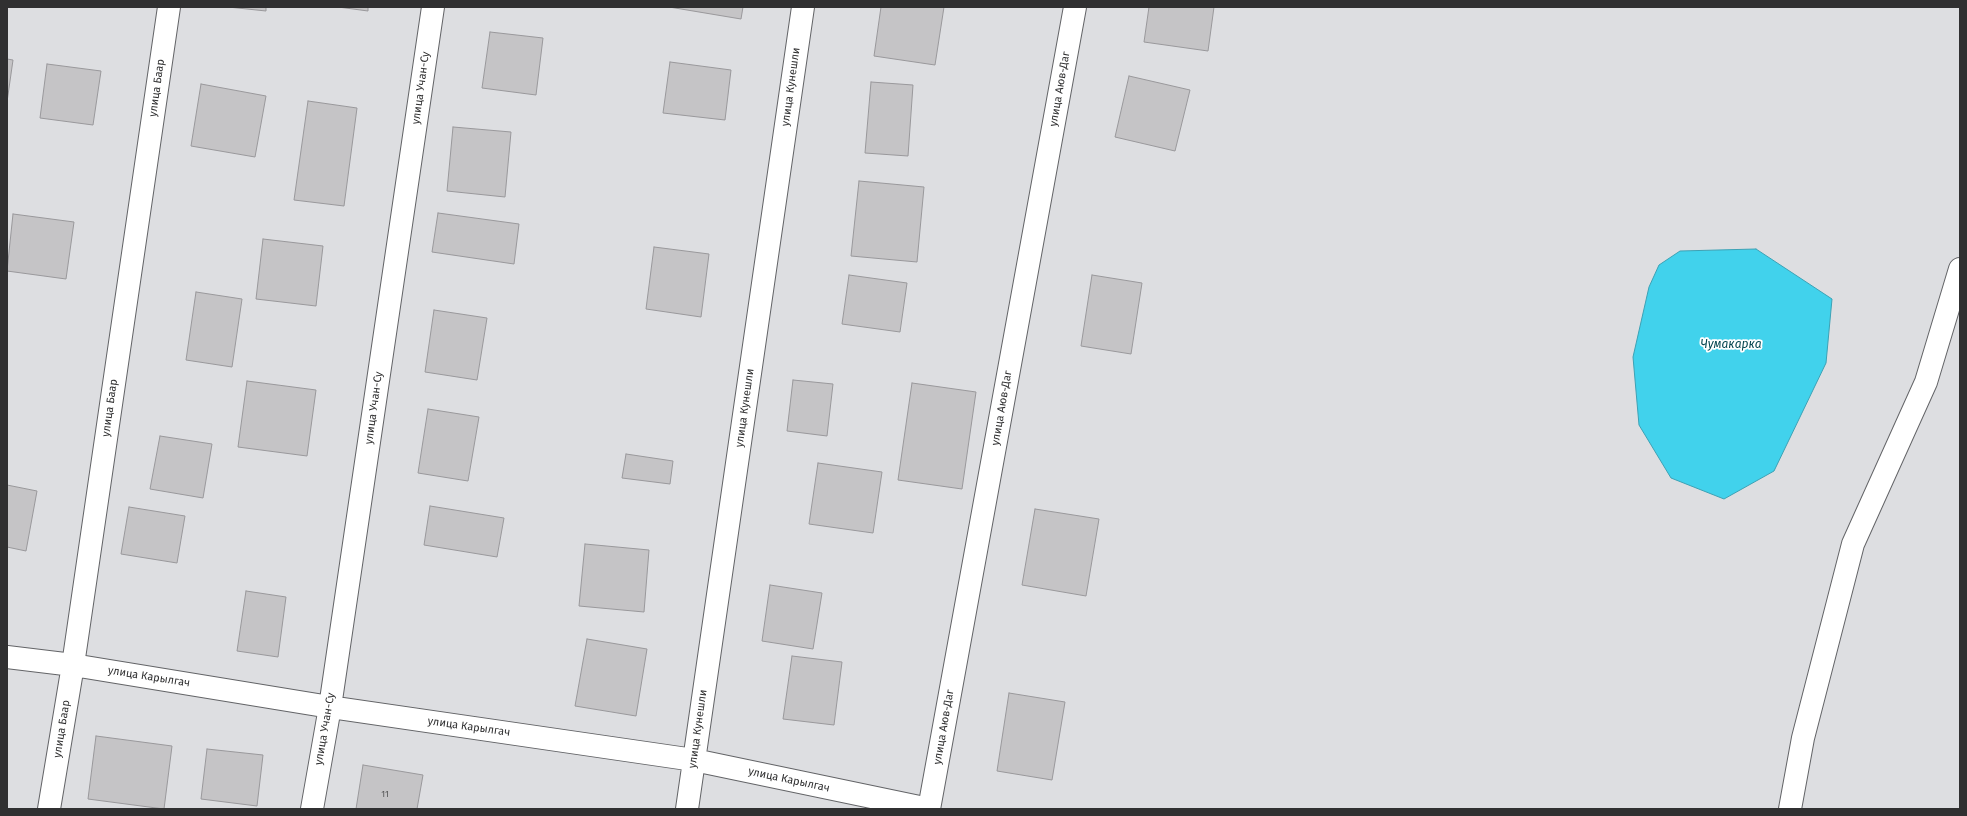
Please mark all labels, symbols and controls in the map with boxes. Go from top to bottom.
street label: улица Кунешли [779,47,803,127]
street label: улица Аюв-Даг [1047,50,1073,128]
street label: улица Учан-Су [409,51,433,125]
street label: улица Баар [146,58,168,118]
water label: Чумакарка [1700,338,1762,352]
street label: улица Кунешли [733,368,757,448]
street label: улица Аюв-Даг [989,369,1015,447]
street label: улица Учан-Су [362,371,386,445]
street label: улица Баар [99,378,121,438]
street label: улица Карылгач [107,664,191,690]
street label: улица Аюв-Даг [931,688,957,766]
street label: улица Кунешли [686,689,710,769]
street label: улица Учан-Су [312,692,338,766]
street label: улица Баар [51,699,73,759]
street label: улица Карылгач [427,715,511,739]
street label: улица Карылгач [747,765,831,795]
house number: 11 [381,789,389,799]

